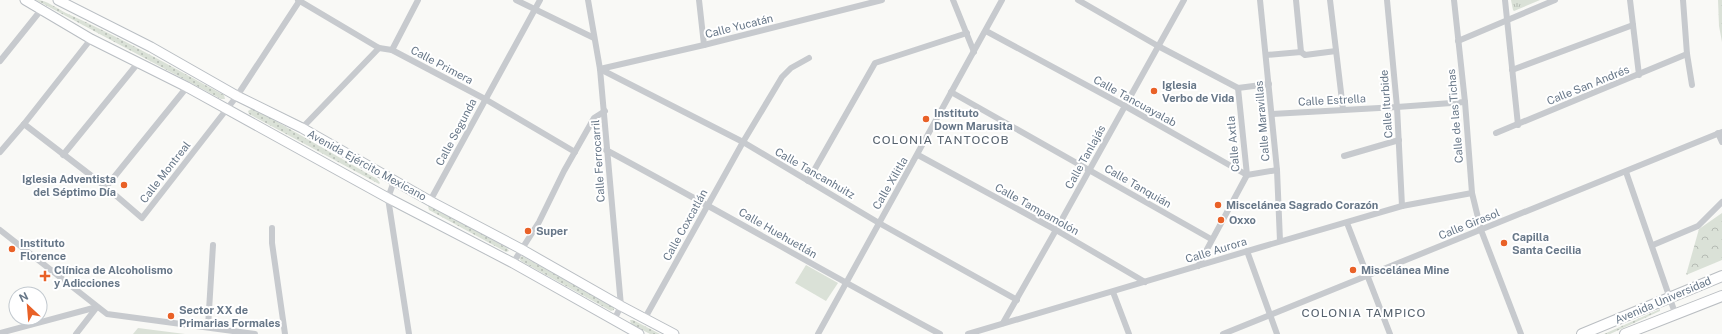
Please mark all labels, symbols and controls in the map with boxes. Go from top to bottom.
street label: Calle Yucatán [704,12,774,40]
street label: Calle Primera [409,44,475,86]
street label: Calle San Andrés [1545,63,1631,107]
street label: Calle de las Tichas [1445,68,1465,164]
street label: Calle Iturbide [1378,69,1394,139]
street label: Calle Tancuayalab [1091,73,1179,129]
place label: Iglesia Verbo de Vida [1162,79,1234,104]
street label: Calle Maravillas [1252,80,1271,162]
marker: Iglesia Verbo de Vida [1149,86,1159,96]
street label: Calle Estrella [1298,92,1366,108]
street label: Calle Segunda [433,96,479,168]
place label: Instituto Down Marusita [934,107,1013,132]
marker: Instituto Down Marusita [921,114,931,124]
street label: Calle Axtla [1225,116,1241,172]
street label: Calle Ferrocarril [589,119,607,203]
street label: Calle Tanlajás [1063,123,1108,191]
street label: Avenida Ejército Mexicano [306,127,428,203]
district label: COLONIA TANTOCOB [872,133,1010,147]
street label: Calle Montreal [137,139,193,205]
street label: Calle Tancanhuitz [773,145,857,201]
street label: Calle Xilitla [870,155,910,211]
street label: Calle Tanquián [1102,162,1174,210]
place label: Iglesia Adventista del Séptimo Día [22,173,116,198]
marker: Iglesia Adventista del Séptimo Día [119,180,129,190]
street label: Calle Tampamolón [993,181,1081,237]
street label: Calle Coxcatlán [660,187,710,263]
place label: Miscelánea Sagrado Corazón [1226,199,1378,211]
marker: Miscelánea Sagrado Corazón [1213,200,1223,210]
street label: Calle Huehuetlán [737,206,819,260]
street label: Calle Girasol [1437,206,1501,242]
place label: Oxxo [1229,214,1256,226]
marker: Oxxo [1216,215,1226,225]
place label: Super [536,225,568,237]
marker: Super [523,226,533,236]
place label: Capilla Santa Cecilia [1512,231,1581,256]
street label: Calle Aurora [1184,235,1248,265]
place label: Instituto Florence [20,237,66,262]
marker: Capilla Santa Cecilia [1499,238,1509,248]
marker: Instituto Florence [7,244,17,254]
place label: Clínica de Alcoholismo y Adicciones [54,264,173,289]
place label: Miscelánea Mine [1361,264,1449,276]
marker: Miscelánea Mine [1348,265,1358,275]
marker: Clínica de Alcoholismo y Adicciones [39,270,51,282]
street label: Avenida Universidad [1613,274,1713,326]
north arrow [8,286,48,326]
text: N [17,290,30,304]
place label: Sector XX de Primarias Formales [179,304,281,329]
district label: COLONIA TAMPICO [1302,306,1426,320]
marker: Sector XX de Primarias Formales [166,311,176,321]

